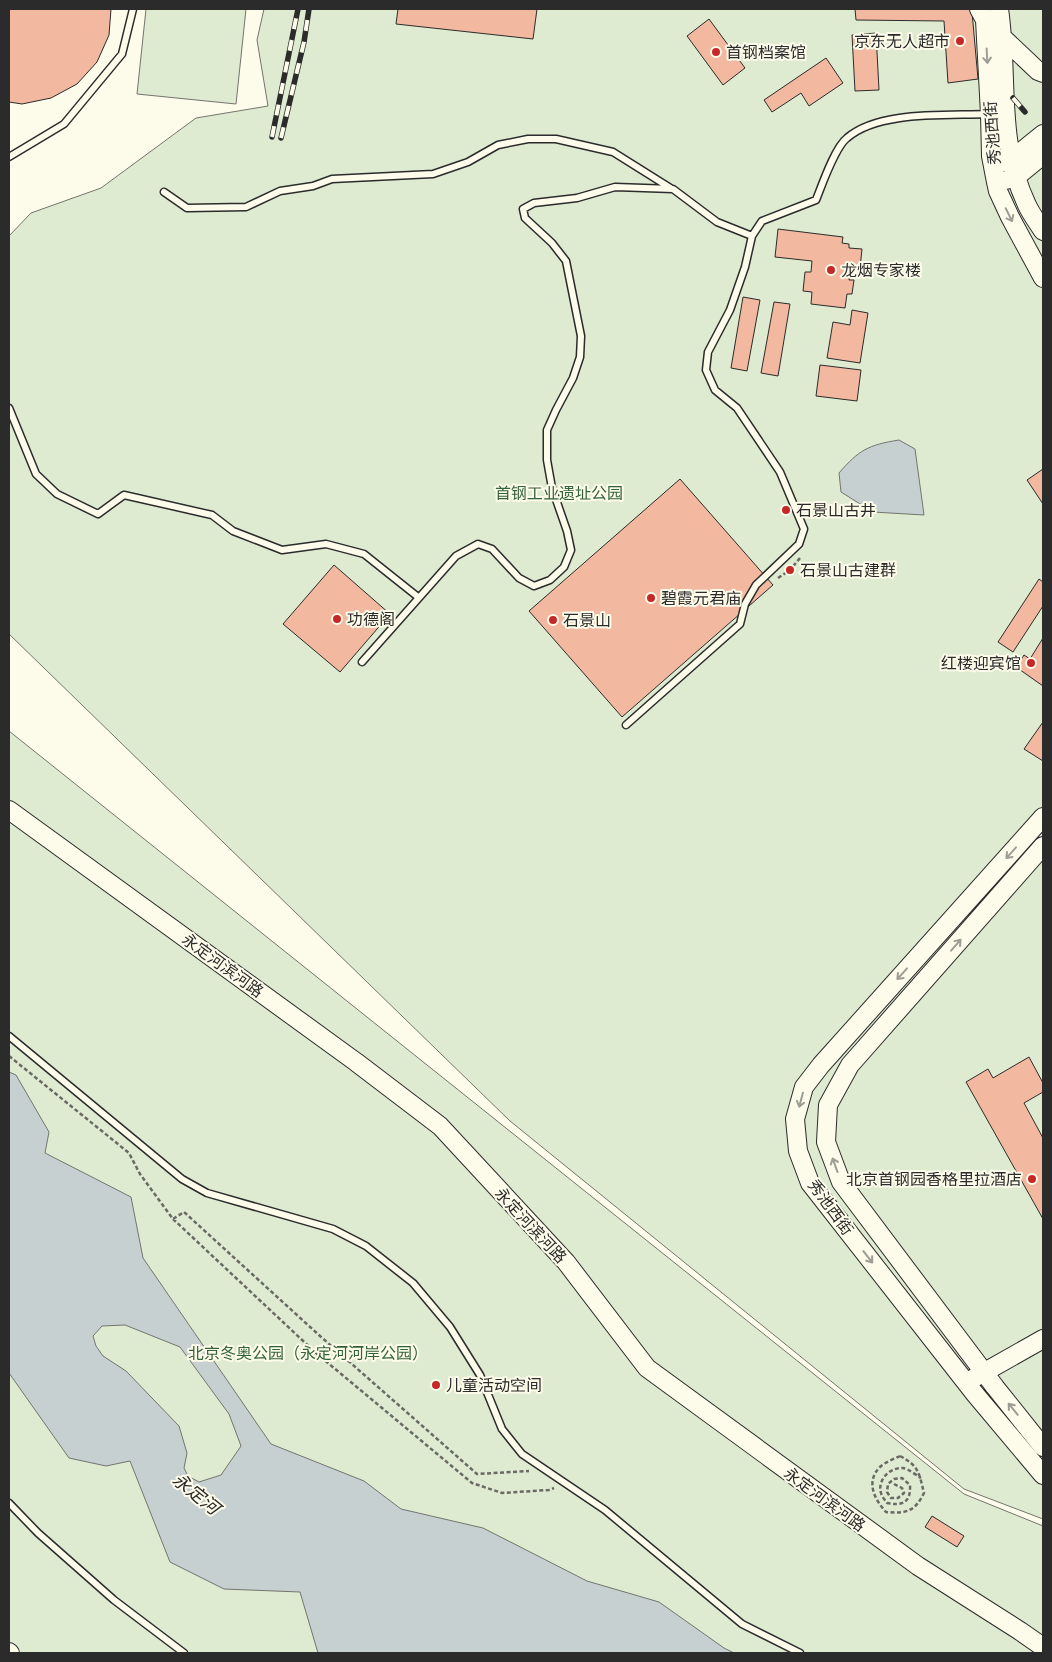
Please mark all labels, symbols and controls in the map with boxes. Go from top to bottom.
place label: 京东无人超市 [854,32,950,51]
marker: 京东无人超市 [954,35,966,47]
place label: 首钢档案馆 [726,43,806,62]
marker: 首钢档案馆 [710,46,722,58]
one-way arrow [982,48,991,64]
street label: 秀池西街 [981,100,1004,166]
one-way arrow [1005,207,1014,222]
place label: 龙烟专家楼 [841,261,921,280]
marker: 龙烟专家楼 [825,264,837,276]
park label: 首钢工业遗址公园 [495,484,623,503]
place label: 石景山古井 [796,501,876,520]
marker: 石景山古井 [780,504,792,516]
place label: 石景山古建群 [800,561,896,580]
marker: 石景山古建群 [784,564,796,576]
place label: 碧霞元君庙 [661,589,741,608]
marker: 碧霞元君庙 [645,592,657,604]
place label: 功德阁 [347,610,395,629]
place label: 石景山 [563,611,611,630]
marker: 功德阁 [331,613,343,625]
marker: 石景山 [547,614,559,626]
place label: 红楼迎宾馆 [941,654,1021,673]
marker: 红楼迎宾馆 [1025,657,1037,669]
one-way arrow [1005,847,1017,860]
street label: 永定河滨河路 [178,930,267,1001]
one-way arrow [950,939,962,952]
one-way arrow [896,968,908,981]
one-way arrow [795,1091,805,1107]
one-way arrow [830,1158,839,1174]
place label: 北京首钢园香格里拉酒店 [846,1170,1022,1189]
marker: 北京首钢园香格里拉酒店 [1026,1173,1038,1185]
street label: 秀池西街 [804,1176,857,1239]
street label: 永定河滨河路 [491,1184,570,1267]
one-way arrow [862,1250,873,1263]
park label: 北京冬奥公园（永定河河岸公园） [188,1344,428,1363]
place label: 儿童活动空间 [446,1376,542,1395]
marker: 儿童活动空间 [430,1379,442,1391]
one-way arrow [1007,1403,1018,1416]
street label: 永定河滨河路 [780,1464,869,1535]
water label: 永定河 [168,1468,226,1521]

